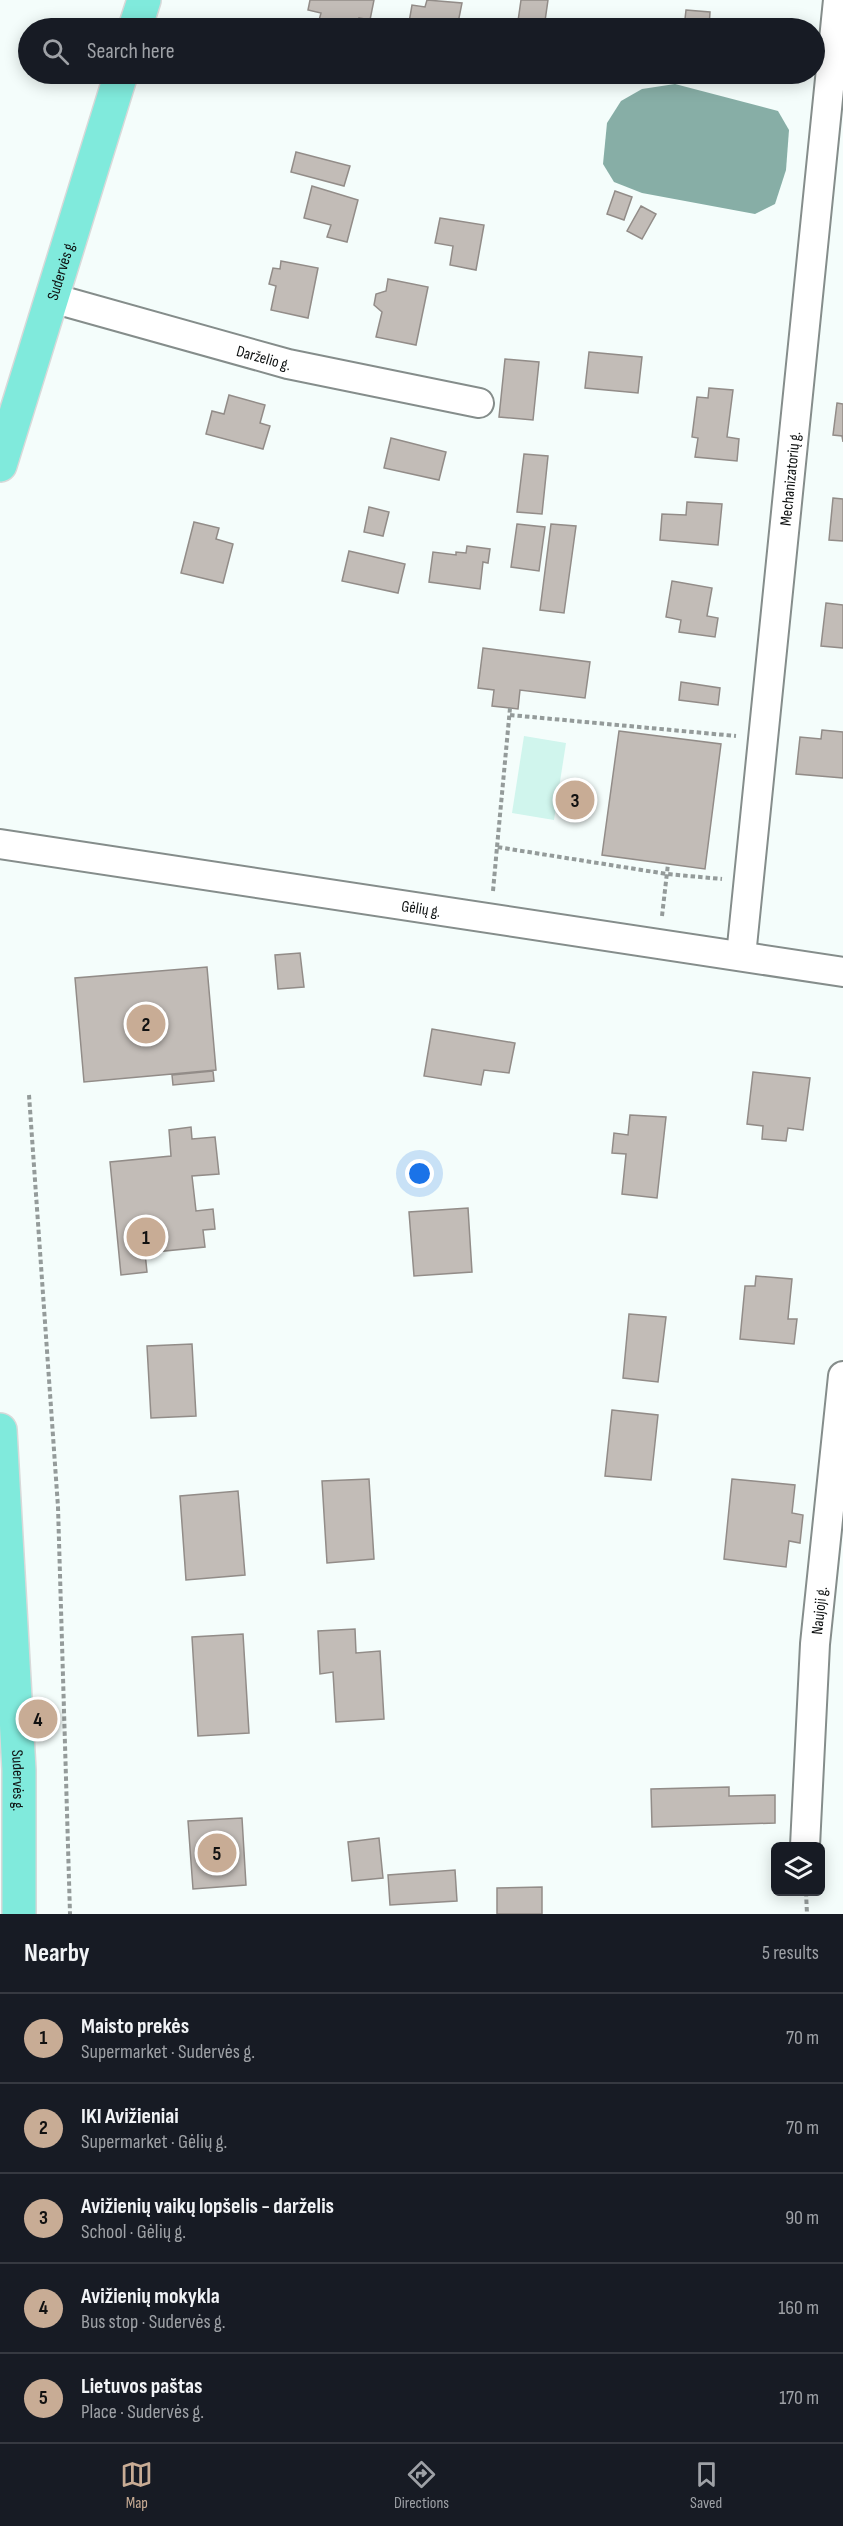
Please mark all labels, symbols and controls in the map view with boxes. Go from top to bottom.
search box [18,18,825,84]
icon: search [39,35,72,68]
text: Search here [87,38,174,65]
street label: Sudervės g. [44,238,80,303]
street label: Darželio g. [234,342,292,375]
street label: Mechanizatorių g. [777,430,805,527]
pin: 3 [556,778,594,822]
street label: Gėlių g. [400,897,442,922]
pin: 2 [126,1002,166,1046]
your location [405,1159,434,1188]
pin: 1 [126,1214,166,1260]
street label: Naujoji g. [808,1586,832,1636]
pin: 4 [18,1696,57,1742]
street label: Sudervės g. [7,1749,27,1811]
pin: 5 [198,1830,236,1876]
map controls [771,1842,825,1896]
button: layers [771,1842,825,1896]
text: Nearby [24,1938,90,1969]
text: 5 results [762,1941,819,1965]
text: Maisto prekės [81,2013,189,2040]
text: 1 [40,2026,47,2050]
text: 70 m [786,2026,819,2050]
text: Supermarket · Sudervės g. [81,2040,255,2064]
text: IKI Avižieniai [81,2103,179,2130]
text: 2 [39,2116,48,2140]
text: 70 m [786,2116,819,2140]
text: Supermarket · Gėlių g. [81,2130,227,2154]
text: Avižienių vaikų lopšelis - darželis [81,2193,334,2220]
text: 3 [39,2206,48,2230]
text: 90 m [785,2206,819,2230]
text: School · Gėlių g. [81,2220,186,2244]
text: Avižienių mokykla [81,2283,220,2310]
text: 4 [39,2296,48,2320]
text: 160 m [778,2296,819,2320]
text: Bus stop · Sudervės g. [81,2310,226,2334]
text: Lietuvos paštas [81,2373,202,2400]
text: 5 [39,2386,48,2410]
text: 170 m [779,2386,819,2410]
text: Place · Sudervės g. [81,2400,204,2424]
tab: Map [120,2458,153,2513]
tab: Directions [394,2458,449,2513]
tab: Saved [690,2458,723,2513]

